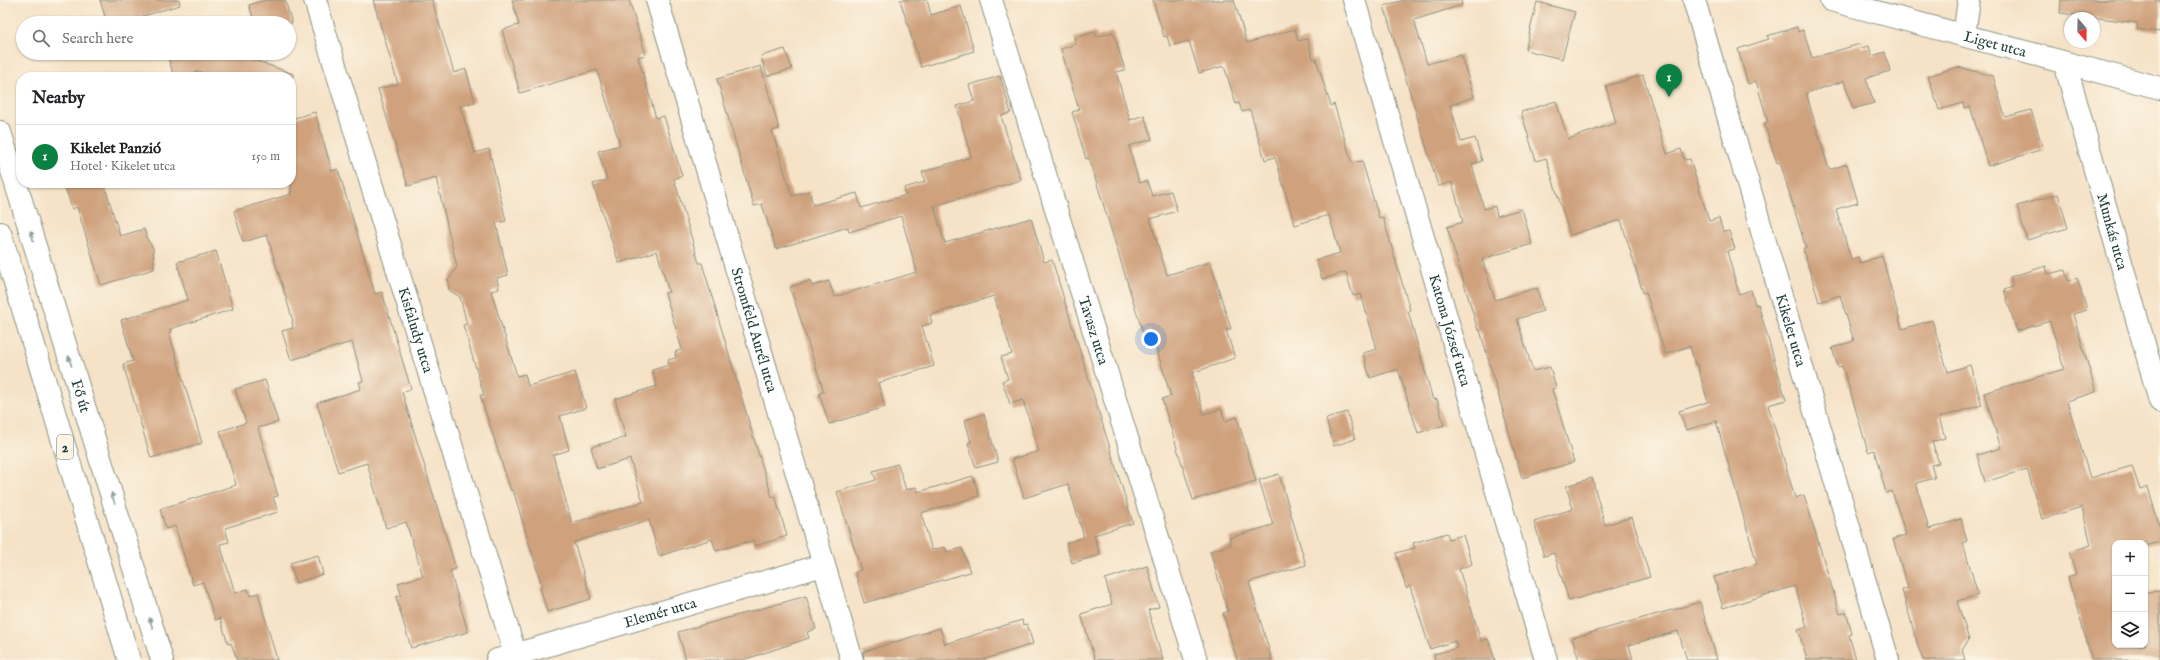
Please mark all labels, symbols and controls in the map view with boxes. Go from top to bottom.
north arrow [2064,12,2100,48]
search box [16,16,296,60]
icon: search [30,27,52,49]
street label: Liget utca [1962,27,2029,62]
text: Search here [62,29,133,48]
pin: 1 [1656,64,1682,97]
text: Nearby [32,88,85,109]
text: Kikelet Panzió [70,139,161,158]
text: 1 [43,148,47,165]
text: 150 m [251,148,280,165]
text: Hotel · Kikelet utca [70,158,175,175]
street label: Munkás utca [2092,191,2132,273]
one-way arrow [29,230,35,242]
street label: Stromfeld Aurél utca [727,265,782,395]
street label: Katona József utca [1424,272,1475,389]
street label: Kisfaludy utca [393,285,438,376]
street label: Kikelet utca [1771,292,1810,369]
street label: Tavasz utca [1074,294,1113,368]
your location [1141,329,1161,349]
one-way arrow [67,354,73,366]
street label: Fő út [66,377,95,415]
road number: 2 [57,435,73,459]
one-way arrow [109,492,115,504]
map controls [2112,540,2148,648]
button: + [2112,540,2148,576]
button: − [2112,576,2148,612]
street label: Elemér utca [622,593,699,632]
button: layers [2112,612,2148,648]
one-way arrow [148,616,154,628]

